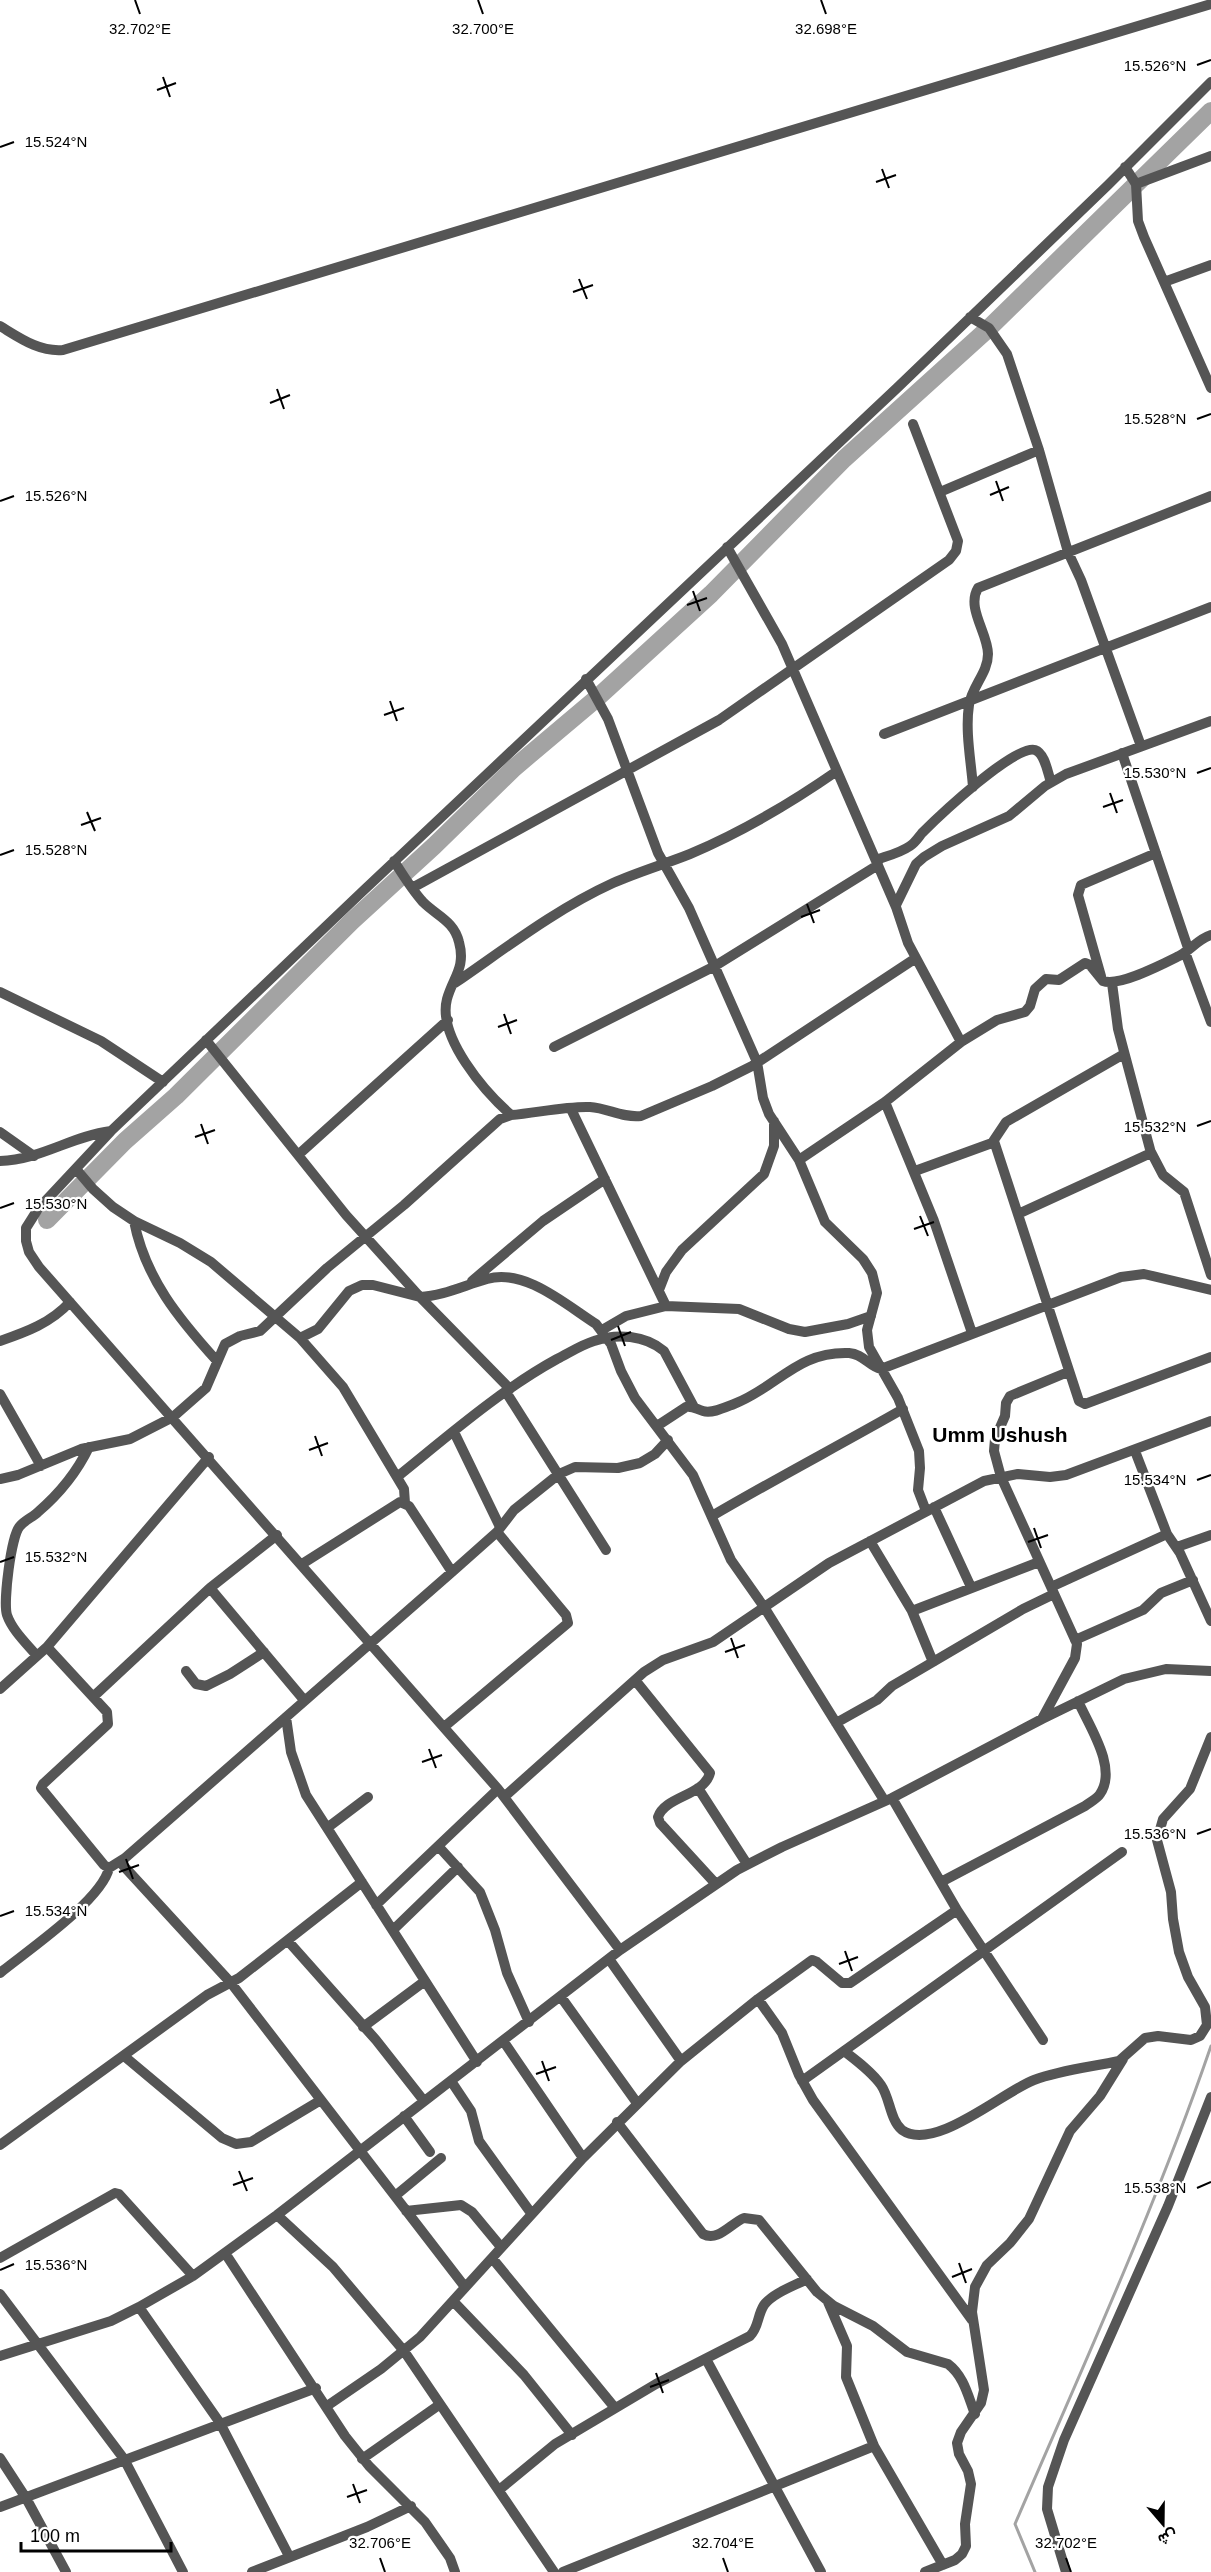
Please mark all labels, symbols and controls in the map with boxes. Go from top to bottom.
text: 32.702°E [109,20,171,37]
text: 32.700°E [452,20,514,37]
text: 32.698°E [795,20,857,37]
text: 15.526°N [1124,57,1186,74]
text: 15.524°N [25,133,87,150]
text: 15.528°N [1124,410,1186,427]
text: 15.526°N [25,487,87,504]
text: 15.530°N [1124,764,1186,781]
text: 15.528°N [25,841,87,858]
text: 15.532°N [1124,1118,1186,1135]
text: 15.530°N [25,1195,87,1212]
district label: Umm Ushush [932,1423,1068,1446]
text: 15.534°N [1124,1471,1186,1488]
text: 15.532°N [25,1548,87,1565]
text: 15.536°N [1124,1825,1186,1842]
text: 15.534°N [25,1902,87,1919]
text: 15.538°N [1124,2179,1186,2196]
text: 15.536°N [25,2256,87,2273]
north arrow [1133,2494,1193,2554]
scale bar [21,2515,171,2553]
text: ش [1156,2525,1180,2549]
text: 100 m [30,2526,80,2546]
text: 32.706°E [349,2534,411,2551]
text: 32.704°E [692,2534,754,2551]
text: 32.702°E [1035,2534,1097,2551]

